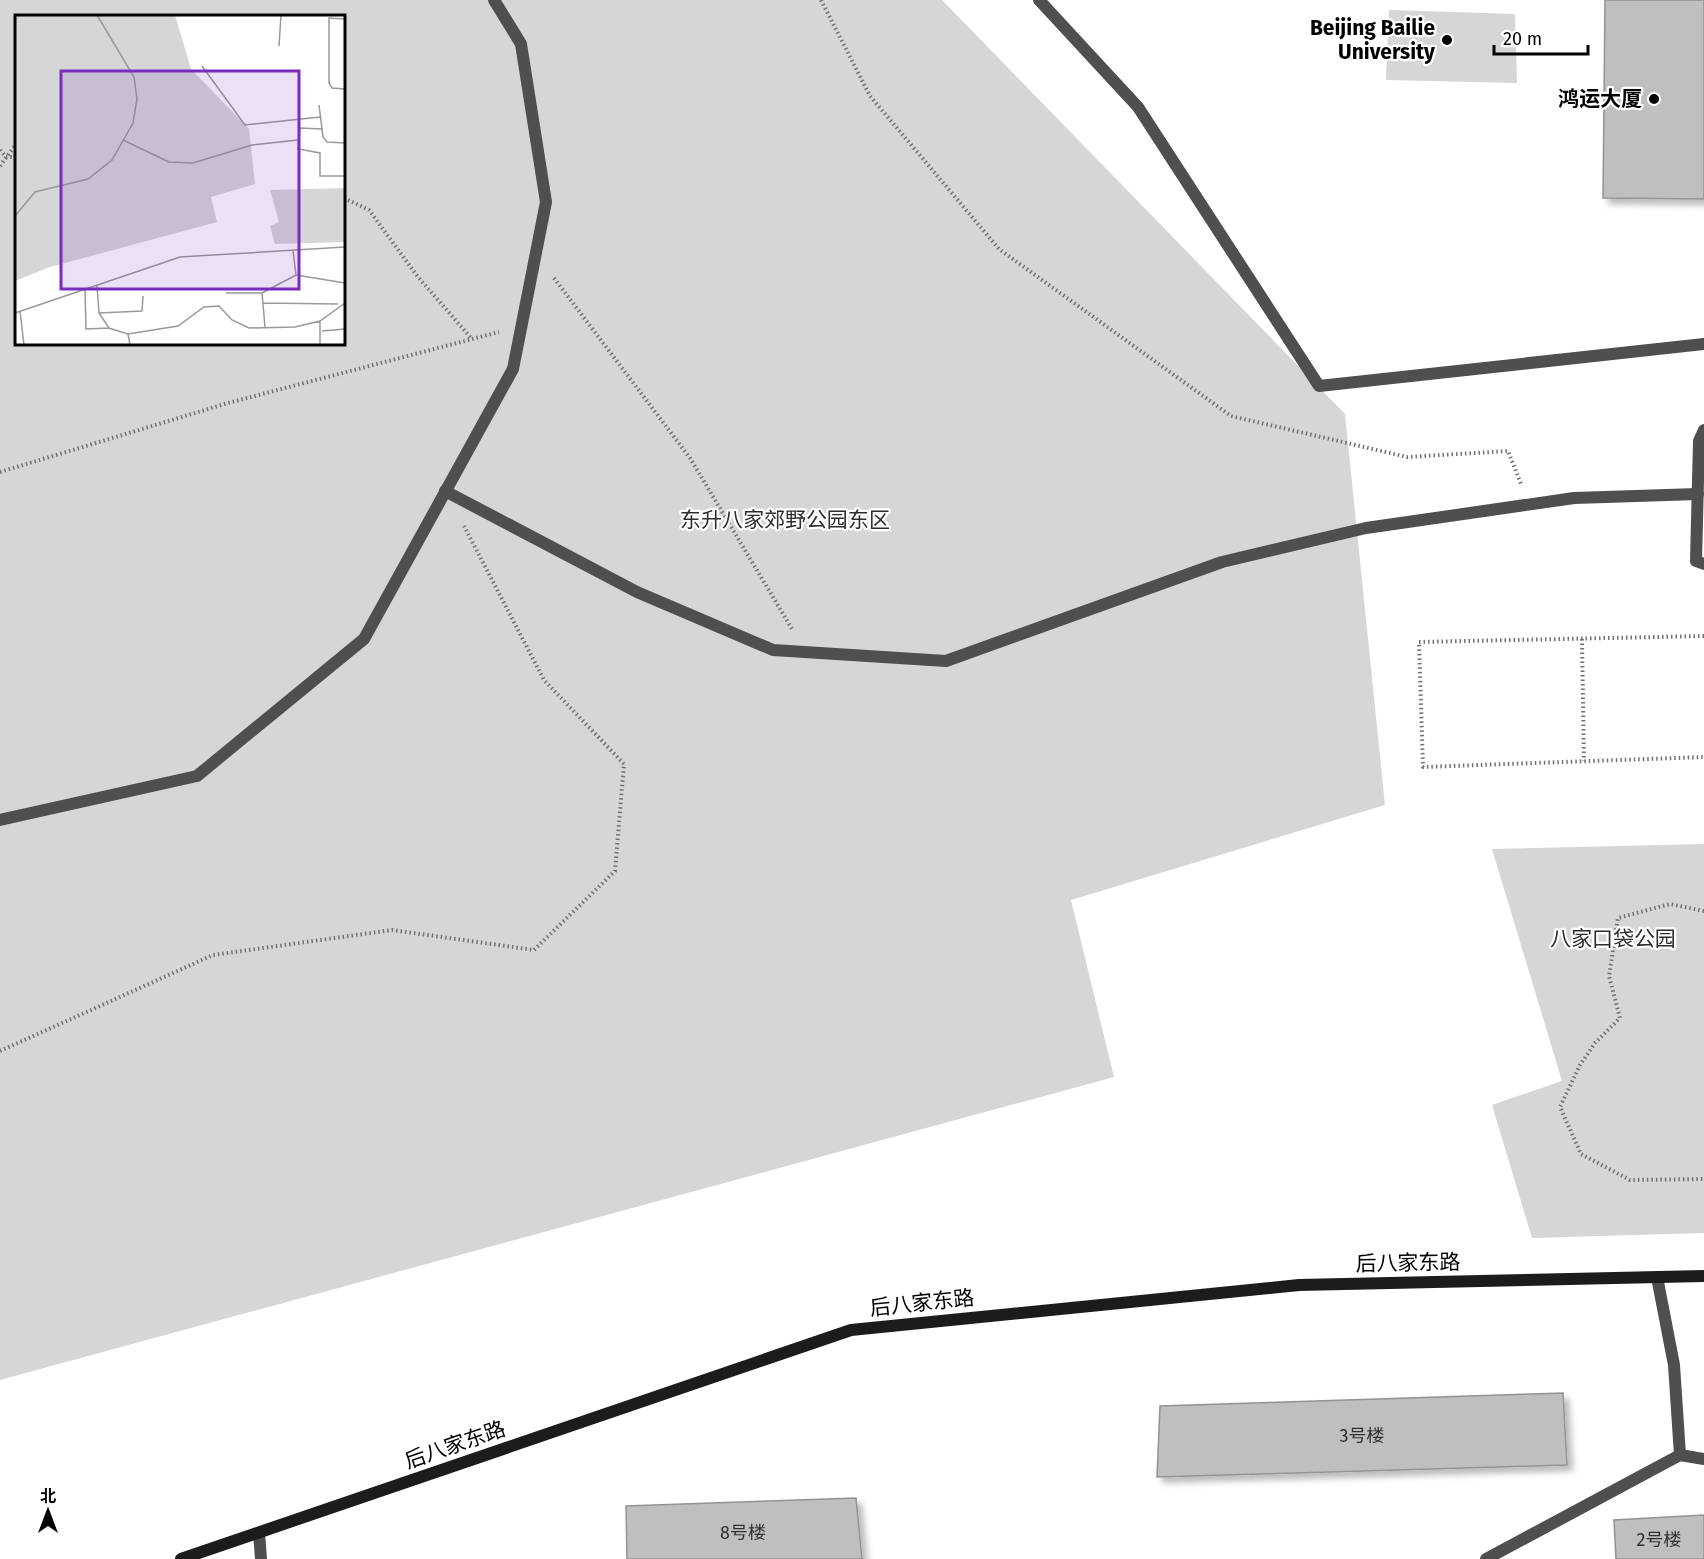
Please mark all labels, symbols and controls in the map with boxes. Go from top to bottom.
inset map [15,15,345,345]
place label: Beijing Bailie University [1310,15,1435,65]
scale bar [1494,18,1588,56]
text: 20 m [1503,28,1542,50]
marker: Beijing Bailie University [1440,33,1454,47]
place label: 鸿运大厦 [1558,86,1642,112]
marker: 鸿运大厦 [1647,92,1661,106]
park label: 东升八家郊野公园东区 [680,507,890,533]
park label: 八家口袋公园 [1550,926,1676,952]
street label: 后八家东路 [1355,1249,1461,1277]
street label: 后八家东路 [868,1285,976,1321]
street label: 后八家东路 [401,1416,509,1474]
house number: 3号楼 [1340,1425,1384,1447]
north arrow [18,1481,78,1541]
text: 北 [40,1487,56,1506]
house number: 8号楼 [720,1522,766,1544]
house number: 2号楼 [1637,1529,1681,1551]

